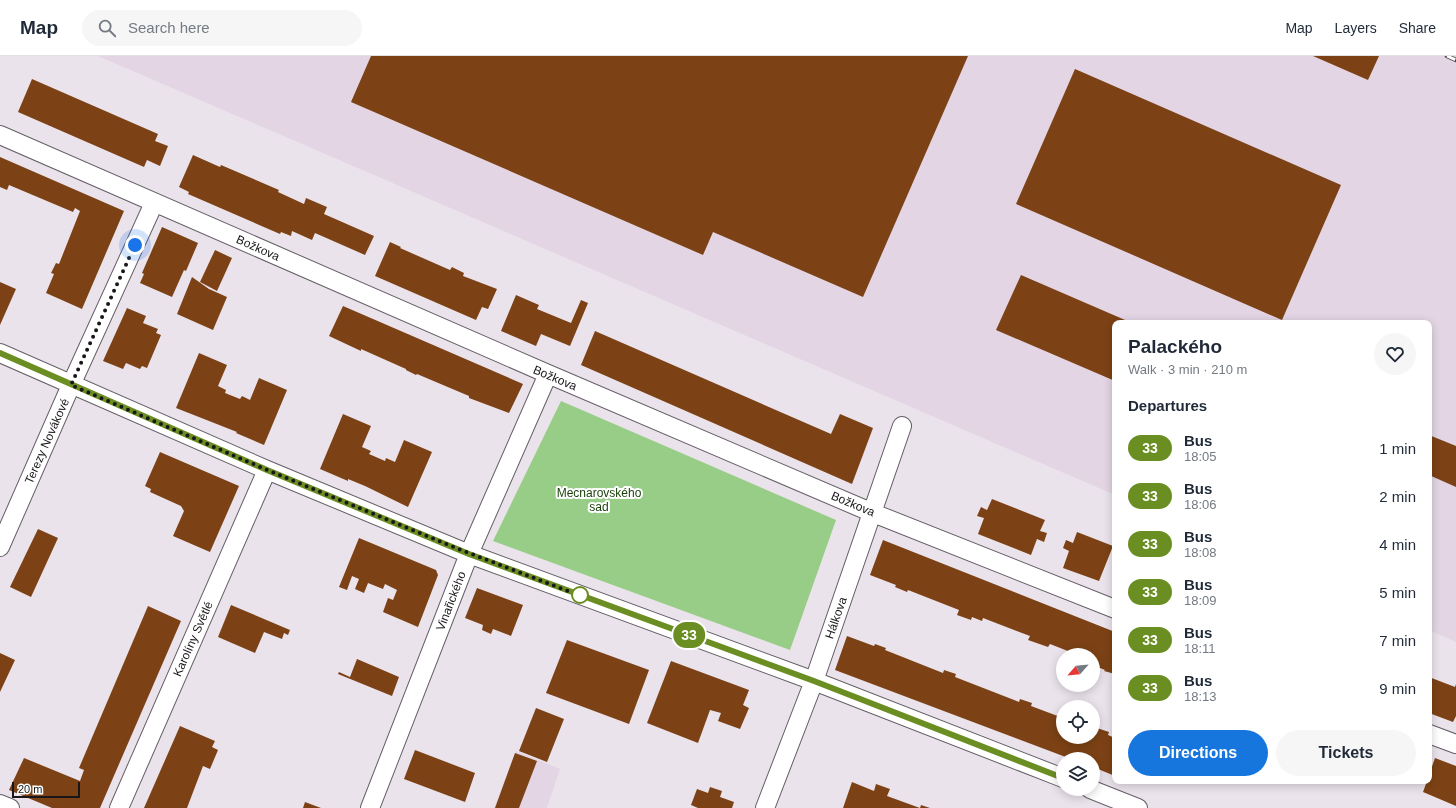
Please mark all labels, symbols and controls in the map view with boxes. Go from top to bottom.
search box [82,10,362,46]
text: Map [20,17,58,38]
icon: search [96,17,118,39]
text: Search here [128,19,210,36]
text: Map [1285,20,1313,36]
text: Layers [1335,20,1377,36]
text: Share [1399,20,1436,36]
street label: Božkova [234,232,282,264]
your location [125,235,145,255]
button: heart [1374,333,1416,375]
text: Palackého [1128,336,1222,357]
text: Walk · 3 min · 210 m [1128,362,1247,377]
street label: Božkova [531,363,579,394]
street label: Terezy Novákové [22,396,72,486]
text: Departures [1128,397,1207,414]
text: Bus [1184,432,1212,449]
text: 33 [1142,440,1158,456]
text: 1 min [1379,440,1416,457]
text: 18:05 [1184,449,1217,464]
text: Bus [1184,480,1212,497]
park label: Mecnarovského sad [557,486,642,514]
text: 33 [1142,488,1158,504]
text: 2 min [1379,488,1416,505]
street label: Božkova [829,489,877,520]
text: 18:06 [1184,497,1217,512]
text: Bus [1184,528,1212,545]
text: 33 [1142,536,1158,552]
text: 4 min [1379,536,1416,553]
text: 18:08 [1184,545,1217,560]
street label: Vinařického [433,569,469,633]
text: Bus [1184,576,1212,593]
text: 33 [1142,584,1158,600]
text: 5 min [1379,584,1416,601]
unlabelled marker [571,586,589,604]
text: 18:09 [1184,593,1217,608]
street label: Hálkova [822,595,850,641]
street label: Karolíny Světlé [170,599,216,679]
line badge: 33 [671,622,707,648]
text: Bus [1184,624,1212,641]
text: 33 [681,627,697,643]
text: 33 [1142,632,1158,648]
text: 7 min [1379,632,1416,649]
text: 18:11 [1184,641,1216,656]
north arrow [1056,648,1100,692]
map controls [1056,648,1100,796]
text: Bus [1184,672,1212,689]
text: 33 [1142,680,1158,696]
text: 9 min [1379,680,1416,697]
text: 18:13 [1184,689,1217,704]
button: locate [1056,700,1100,744]
button: Directions [1128,730,1268,776]
button: Tickets [1276,730,1416,776]
button: layers [1056,752,1100,796]
scale bar [12,780,80,799]
text: 20 m [18,783,42,795]

